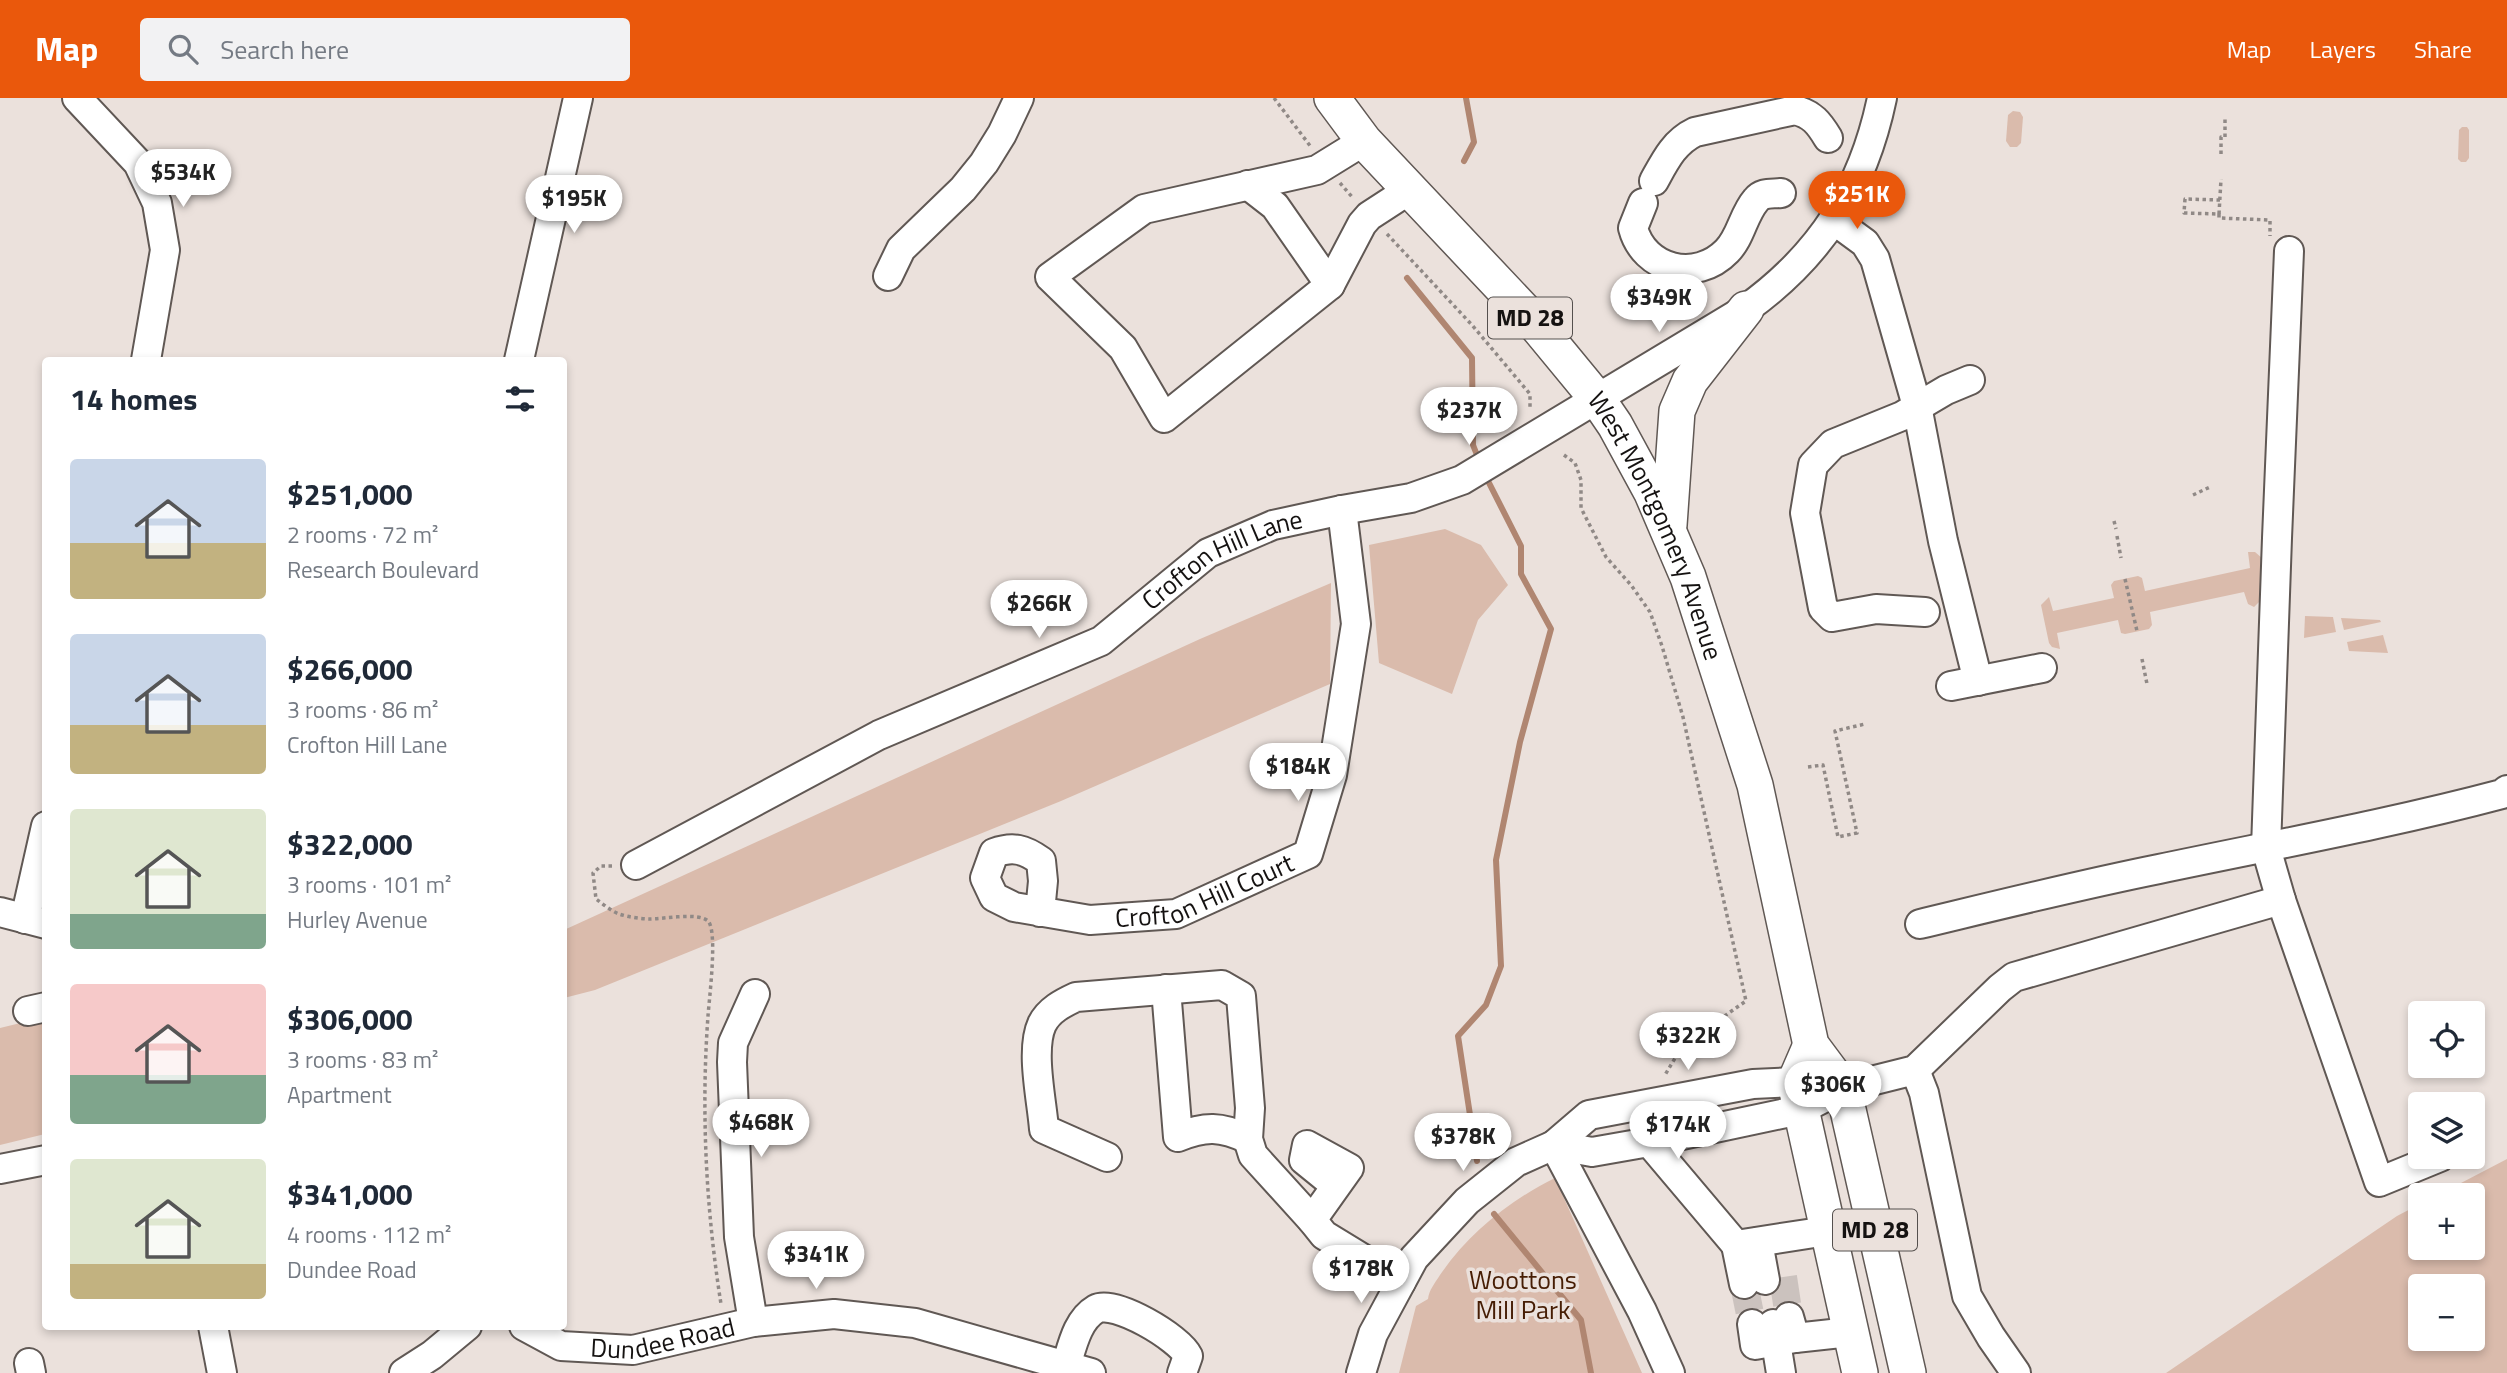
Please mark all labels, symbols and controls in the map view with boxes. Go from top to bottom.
search box [140,18,630,81]
text: Map [35,24,98,74]
icon: search [164,30,202,68]
text: Search here [220,30,349,69]
text: Map [2227,31,2272,67]
text: Layers [2310,31,2376,67]
text: Share [2414,31,2472,67]
pin: $534K [134,150,232,209]
text: $534K [150,154,216,189]
pin: $251K [1808,172,1906,231]
pin: $195K [525,176,623,235]
text: $251K [1824,176,1890,211]
text: $195K [541,180,607,215]
pin: $349K [1610,274,1708,334]
text: $349K [1626,279,1692,314]
road number: MD 28 [1488,298,1572,338]
text: 14 homes [70,376,197,422]
icon: filters [501,380,539,418]
street label: West Montgomery Avenue [1579,383,1733,665]
pin: $237K [1420,388,1518,447]
text: $237K [1436,392,1502,427]
text: $251,000 [287,471,413,517]
icon: home [126,487,210,571]
street label: Crofton Hill Lane [1133,499,1306,619]
text: 2 rooms · 72 m² [287,517,438,552]
text: Research Boulevard [287,552,479,587]
pin: $266K [990,580,1088,640]
text: $266K [1006,585,1072,620]
text: $266,000 [287,646,413,692]
icon: home [126,662,210,746]
text: 3 rooms · 86 m² [287,692,438,727]
text: Crofton Hill Lane [287,727,447,762]
pin: $184K [1249,744,1347,803]
text: $184K [1265,748,1331,783]
text: $322,000 [287,821,413,867]
icon: home [126,837,210,921]
street label: Crofton Hill Court [1114,843,1300,937]
text: 3 rooms · 101 m² [287,867,451,902]
text: Hurley Avenue [287,902,428,937]
text: $306,000 [287,996,413,1042]
map controls [2408,1001,2485,1351]
button: locate [2408,1001,2485,1078]
icon: home [126,1012,210,1096]
pin: $322K [1639,1012,1737,1072]
text: $322K [1655,1017,1721,1052]
text: 3 rooms · 83 m² [287,1042,438,1077]
pin: $306K [1784,1062,1882,1121]
text: $306K [1800,1066,1866,1101]
text: Apartment [287,1077,392,1112]
button: layers [2408,1092,2485,1169]
pin: $468K [712,1100,810,1159]
pin: $174K [1629,1102,1727,1161]
text: $468K [728,1104,794,1139]
text: $174K [1645,1106,1711,1141]
pin: $378K [1414,1114,1512,1173]
text: $378K [1430,1118,1496,1153]
text: $341,000 [287,1171,413,1217]
button: + [2408,1183,2485,1260]
icon: home [126,1187,210,1271]
road number: MD 28 [1833,1210,1917,1250]
text: 4 rooms · 112 m² [287,1217,451,1252]
pin: $341K [767,1232,865,1291]
text: $341K [783,1236,849,1271]
pin: $178K [1312,1246,1410,1305]
text: $178K [1328,1250,1394,1285]
text: Dundee Road [287,1252,417,1287]
park label: Woottons Mill Park [1469,1260,1577,1329]
button: − [2408,1274,2485,1351]
street label: Dundee Road [590,1307,739,1369]

